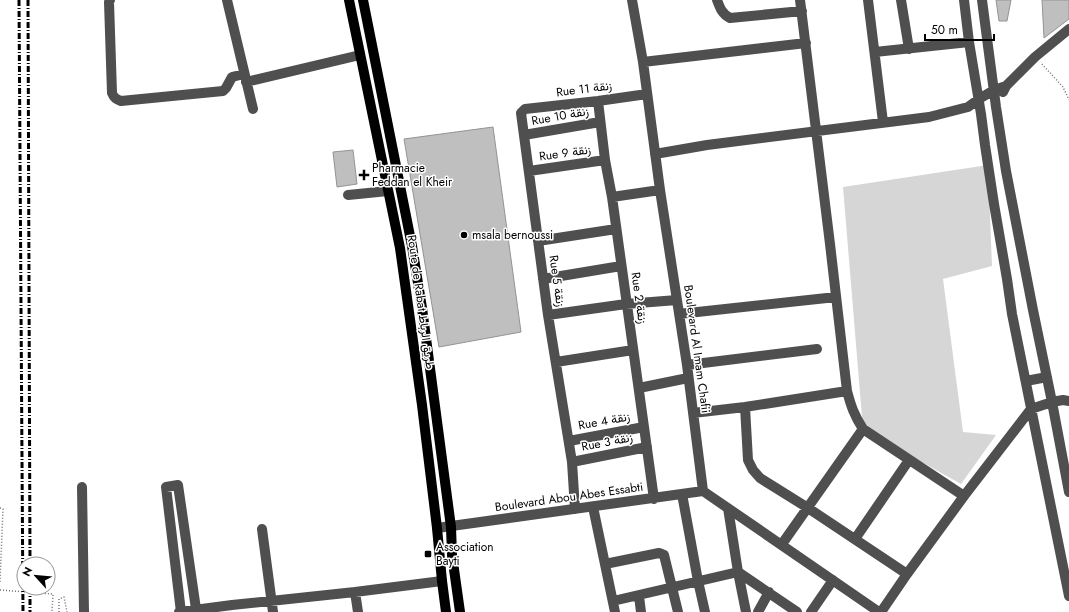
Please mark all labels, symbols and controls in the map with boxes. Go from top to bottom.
scale bar [925,16,994,42]
text: 50 m [931,21,958,39]
street label: Rue 11 زنقة [555,77,613,101]
street label: Rue 10 زنقة [530,102,590,130]
street label: Rue 9 زنقة [538,140,592,166]
place label: Pharmacie Feddan el Kheir [372,159,453,191]
marker: Pharmacie Feddan el Kheir [359,170,369,180]
place label: msala bernoussi [472,226,553,244]
marker: msala bernoussi [459,230,469,240]
street label: Route de Rabat طريق الرباط [403,234,439,371]
street label: Rue 5 زنقة [544,254,570,308]
street label: Rue 2 زنقة [626,271,652,325]
street label: Boulevard Al Imam Chafii [679,284,715,414]
street label: Rue 4 زنقة [577,408,631,434]
street label: Rue 3 زنقة [580,428,634,456]
street label: Boulevard Abou Abes Essabti [494,478,644,516]
place label: Association Bayti [436,538,494,570]
marker: Association Bayti [423,549,433,559]
north arrow [16,556,56,596]
text: N [18,564,36,579]

